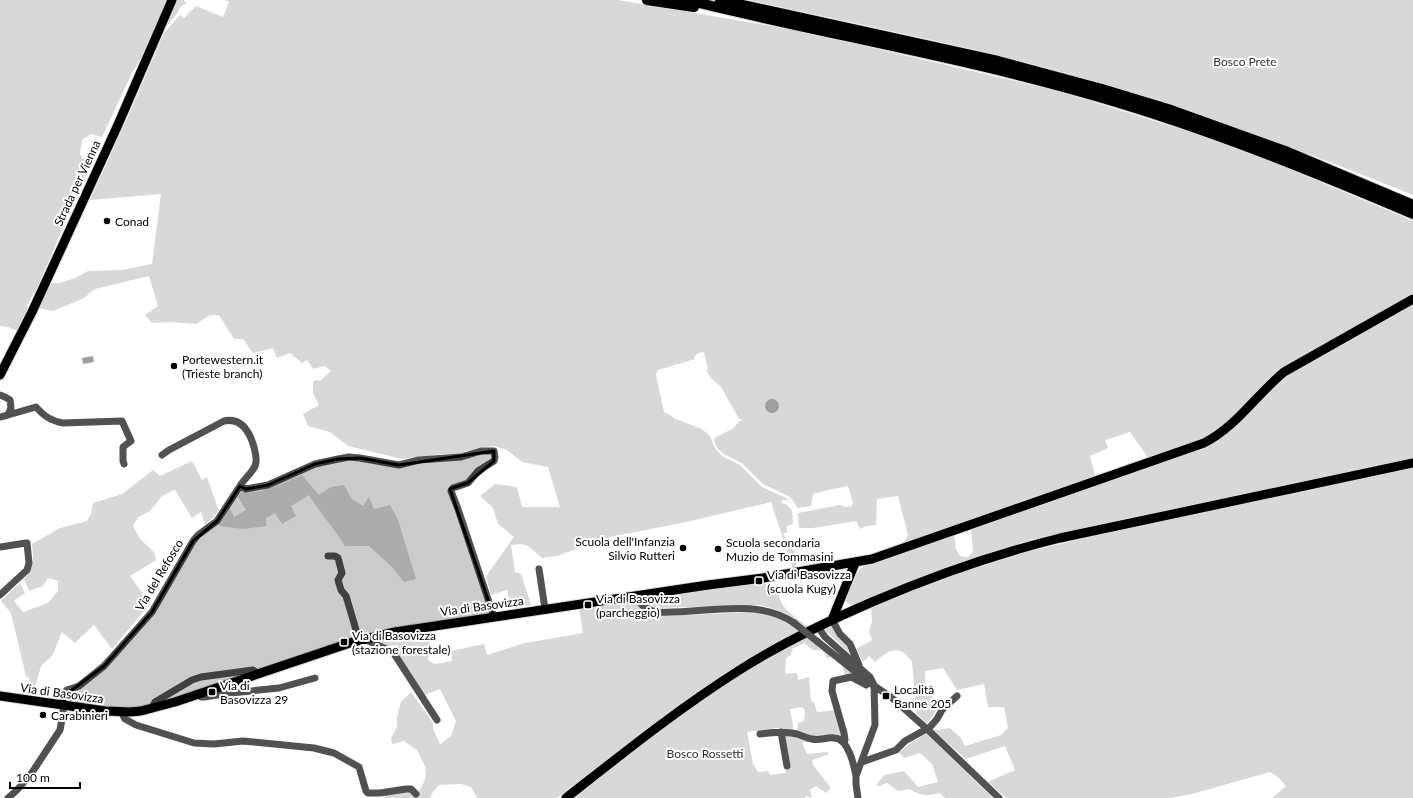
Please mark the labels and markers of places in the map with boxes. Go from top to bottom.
place label: Conad [115,214,149,229]
marker: Conad [102,216,112,226]
place label: Portewestern.it (Trieste branch) [182,352,264,381]
marker: Portewestern.it (Trieste branch) [169,361,179,371]
place label: Scuola dell'Infanzia Silvio Rutteri [575,534,675,563]
place label: Scuola secondaria Muzio de Tommasini [726,535,834,564]
marker: Scuola dell'Infanzia Silvio Rutteri [678,543,688,553]
marker: Scuola secondaria Muzio de Tommasini [713,544,723,554]
place label: Via di Basovizza (scuola Kugy) [767,567,851,596]
marker: Via di Basovizza (scuola Kugy) [754,576,764,586]
place label: Via di Basovizza (parcheggio) [596,591,680,620]
marker: Via di Basovizza (parcheggio) [583,600,593,610]
place label: Via di Basovizza (stazione forestale) [352,628,451,657]
marker: Via di Basovizza (stazione forestale) [339,637,349,647]
place label: Via di Basovizza 29 [220,678,288,707]
place label: Località Banne 205 [894,682,951,711]
marker: Via di Basovizza 29 [207,687,217,697]
marker: Località Banne 205 [881,691,891,701]
place label: Carabinieri [51,708,108,723]
marker: Carabinieri [38,710,48,720]

